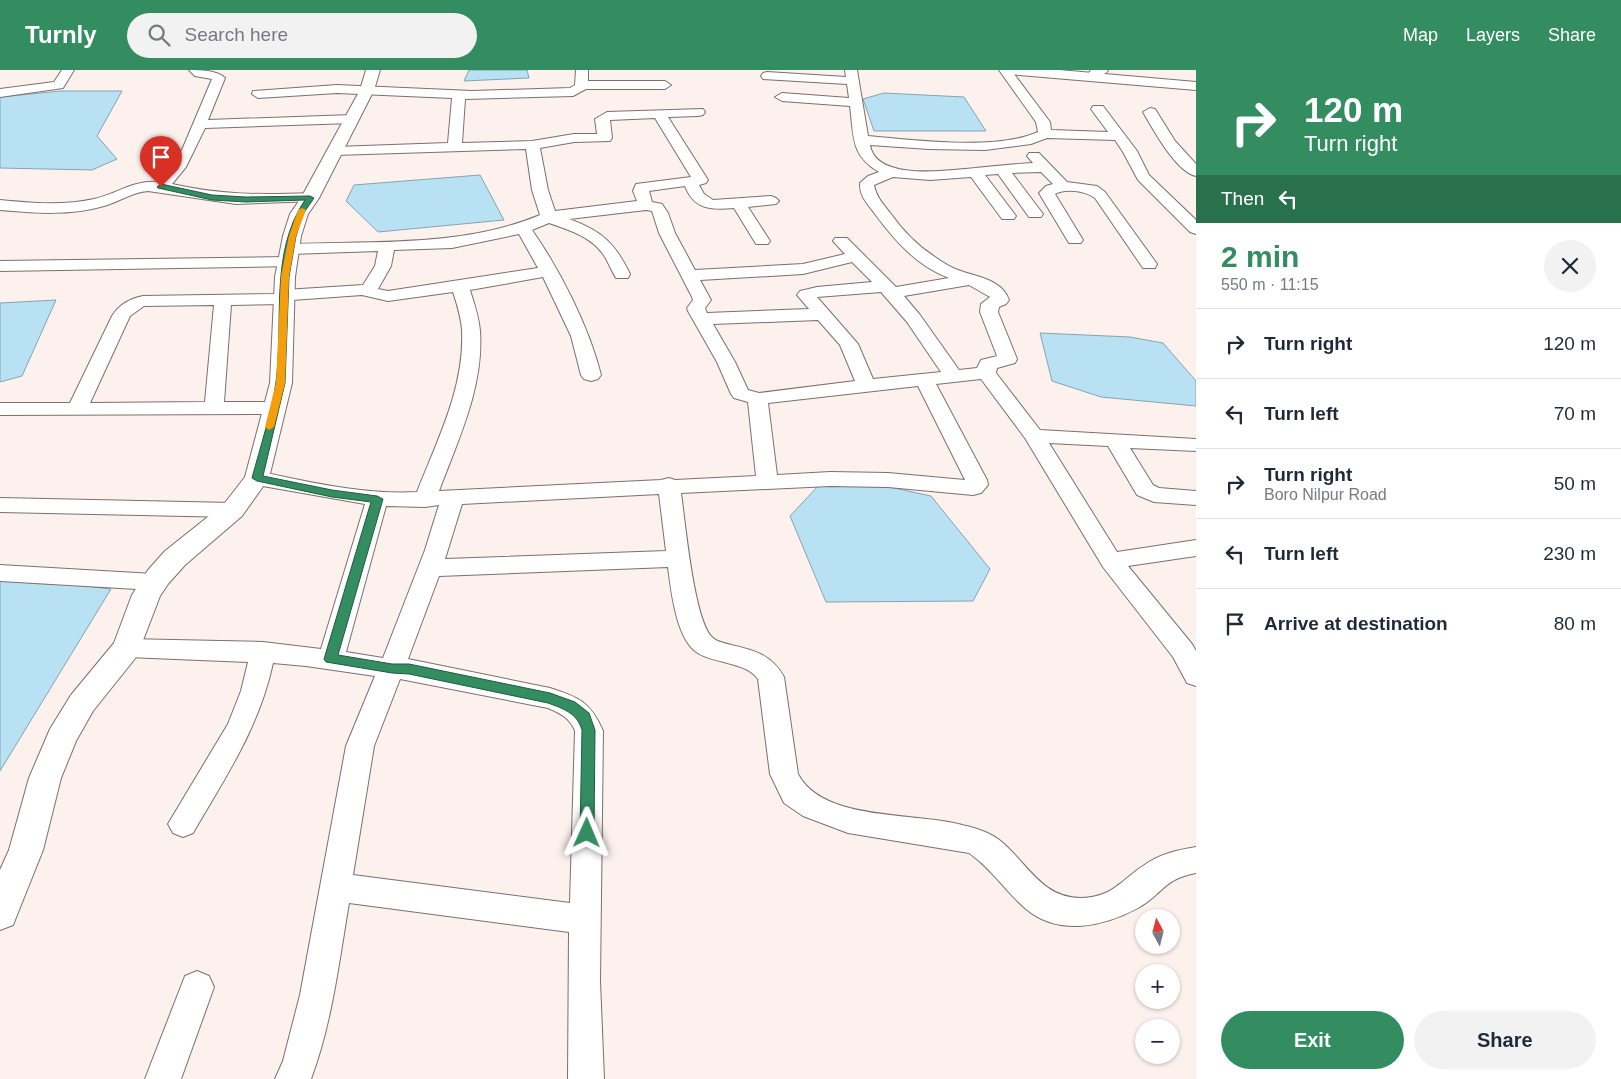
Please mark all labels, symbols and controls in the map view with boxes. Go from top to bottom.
search box [127,13,477,58]
text: Turnly [25,21,97,48]
icon: search [145,21,173,49]
text: Search here [185,24,288,45]
text: Map [1403,25,1438,45]
text: Layers [1466,25,1520,45]
text: Share [1548,25,1596,45]
icon: right [1221,90,1286,155]
text: 120 m [1304,90,1403,129]
text: Turn right [1304,131,1397,156]
pin [140,136,182,187]
icon: arrive [147,143,175,171]
icon: left [1274,185,1302,213]
text: Then [1221,188,1264,209]
text: 2 min [1221,240,1299,273]
button: close [1544,240,1596,292]
text: 550 m · 11:15 [1221,276,1319,293]
icon: right [1221,330,1249,358]
text: Turn right [1264,333,1352,354]
text: 120 m [1543,333,1596,354]
icon: left [1221,400,1249,428]
text: Turn left [1264,403,1339,424]
text: 70 m [1554,403,1596,424]
text: Turn right [1264,464,1352,485]
icon: right [1221,470,1249,498]
text: 50 m [1554,473,1596,494]
text: Boro Nilpur Road [1264,486,1387,503]
icon: left [1221,540,1249,568]
text: Turn left [1264,543,1339,564]
text: 230 m [1543,543,1596,564]
icon: arrive [1221,610,1249,638]
text: Arrive at destination [1264,613,1448,634]
text: 80 m [1554,613,1596,634]
position arrow [560,806,612,858]
north arrow [1135,909,1180,954]
map controls [1135,909,1180,1064]
button: + [1135,964,1180,1009]
button: Exit [1221,1011,1404,1069]
button: Share [1414,1011,1596,1069]
button: − [1135,1019,1180,1064]

